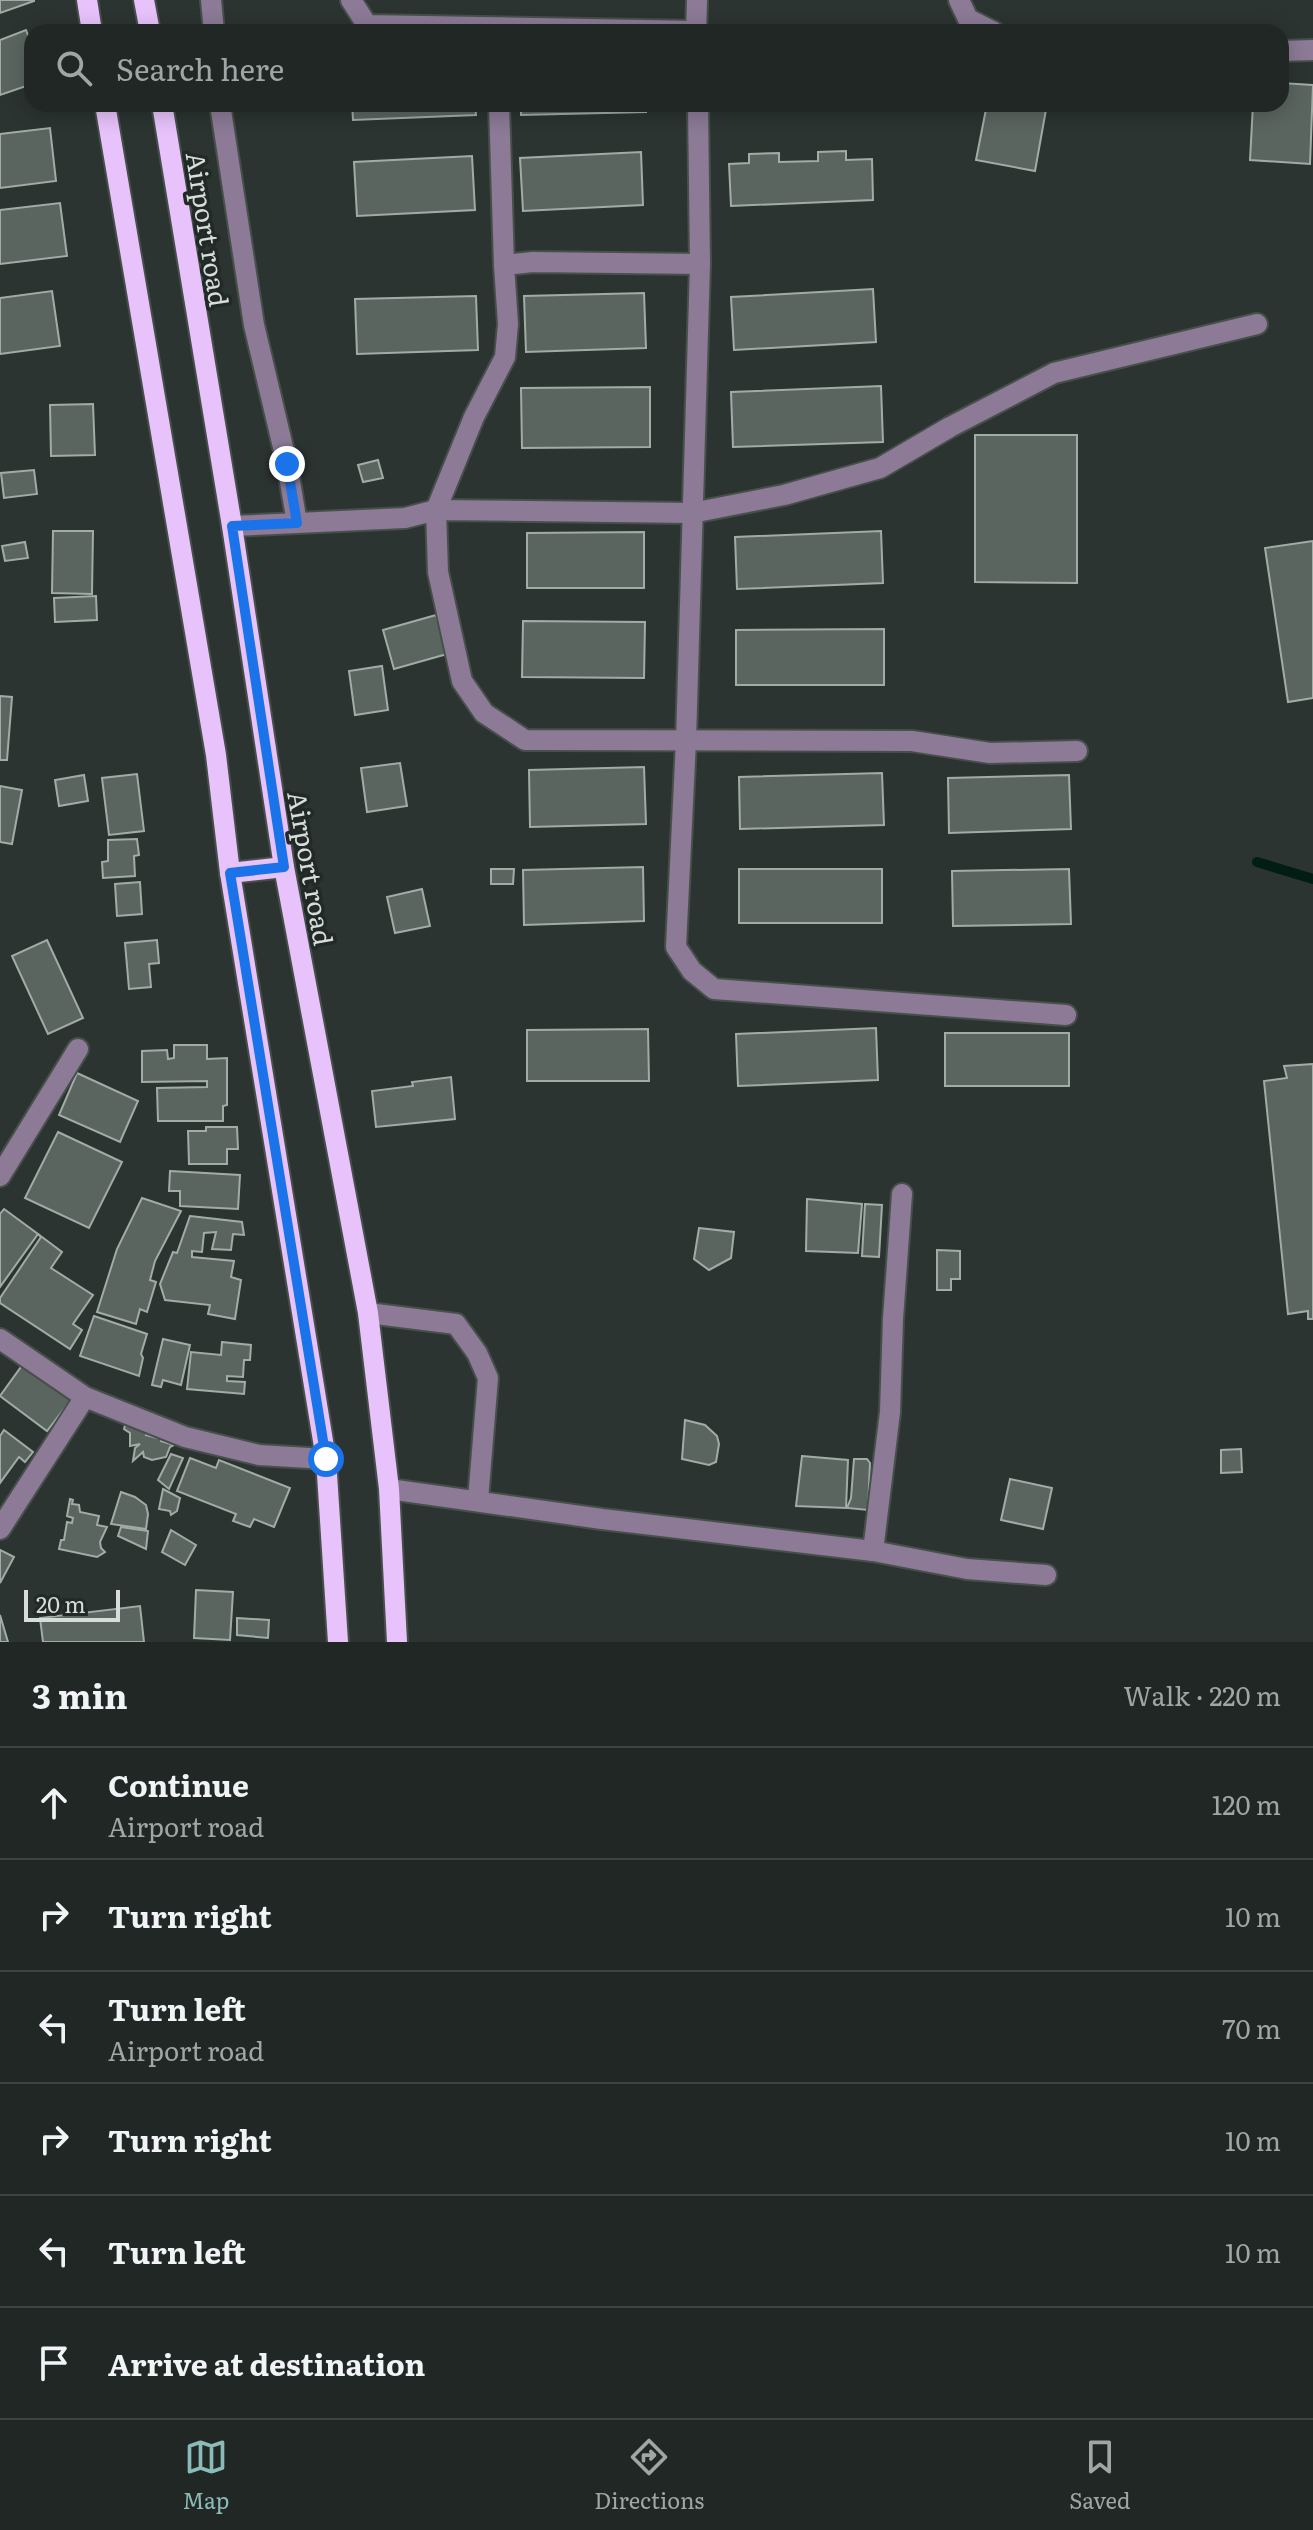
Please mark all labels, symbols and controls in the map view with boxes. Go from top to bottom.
search box [24,24,1289,112]
icon: search [52,46,96,90]
text: Search here [116,46,284,90]
street label: Airport road [178,149,240,309]
route end [269,446,305,482]
street label: Airport road [279,788,345,948]
route start [308,1441,344,1477]
scale bar [24,1586,120,1622]
text: 20 m [36,1587,86,1620]
text: 3 min [32,1669,128,1719]
text: Walk · 220 m [1124,1675,1281,1714]
text: Continue [108,1762,249,1806]
icon: ahead [32,1781,76,1825]
text: 120 m [1212,1784,1281,1823]
text: Airport road [108,1806,264,1845]
icon: right [32,1893,76,1937]
text: Turn right [108,1893,272,1937]
text: 10 m [1225,1896,1281,1935]
text: Turn left [108,1986,246,2030]
icon: left [32,2005,76,2049]
text: 70 m [1222,2008,1281,2047]
text: Airport road [108,2030,264,2069]
icon: right [32,2117,76,2161]
text: Turn right [108,2117,272,2161]
text: 10 m [1225,2120,1281,2159]
icon: left [32,2229,76,2273]
text: Turn left [108,2229,246,2273]
text: 10 m [1225,2232,1281,2271]
icon: arrive [32,2341,76,2385]
text: Arrive at destination [108,2341,425,2385]
tab: Map [182,2435,229,2516]
tab: Directions [594,2435,704,2516]
tab: Saved [1069,2435,1131,2516]

